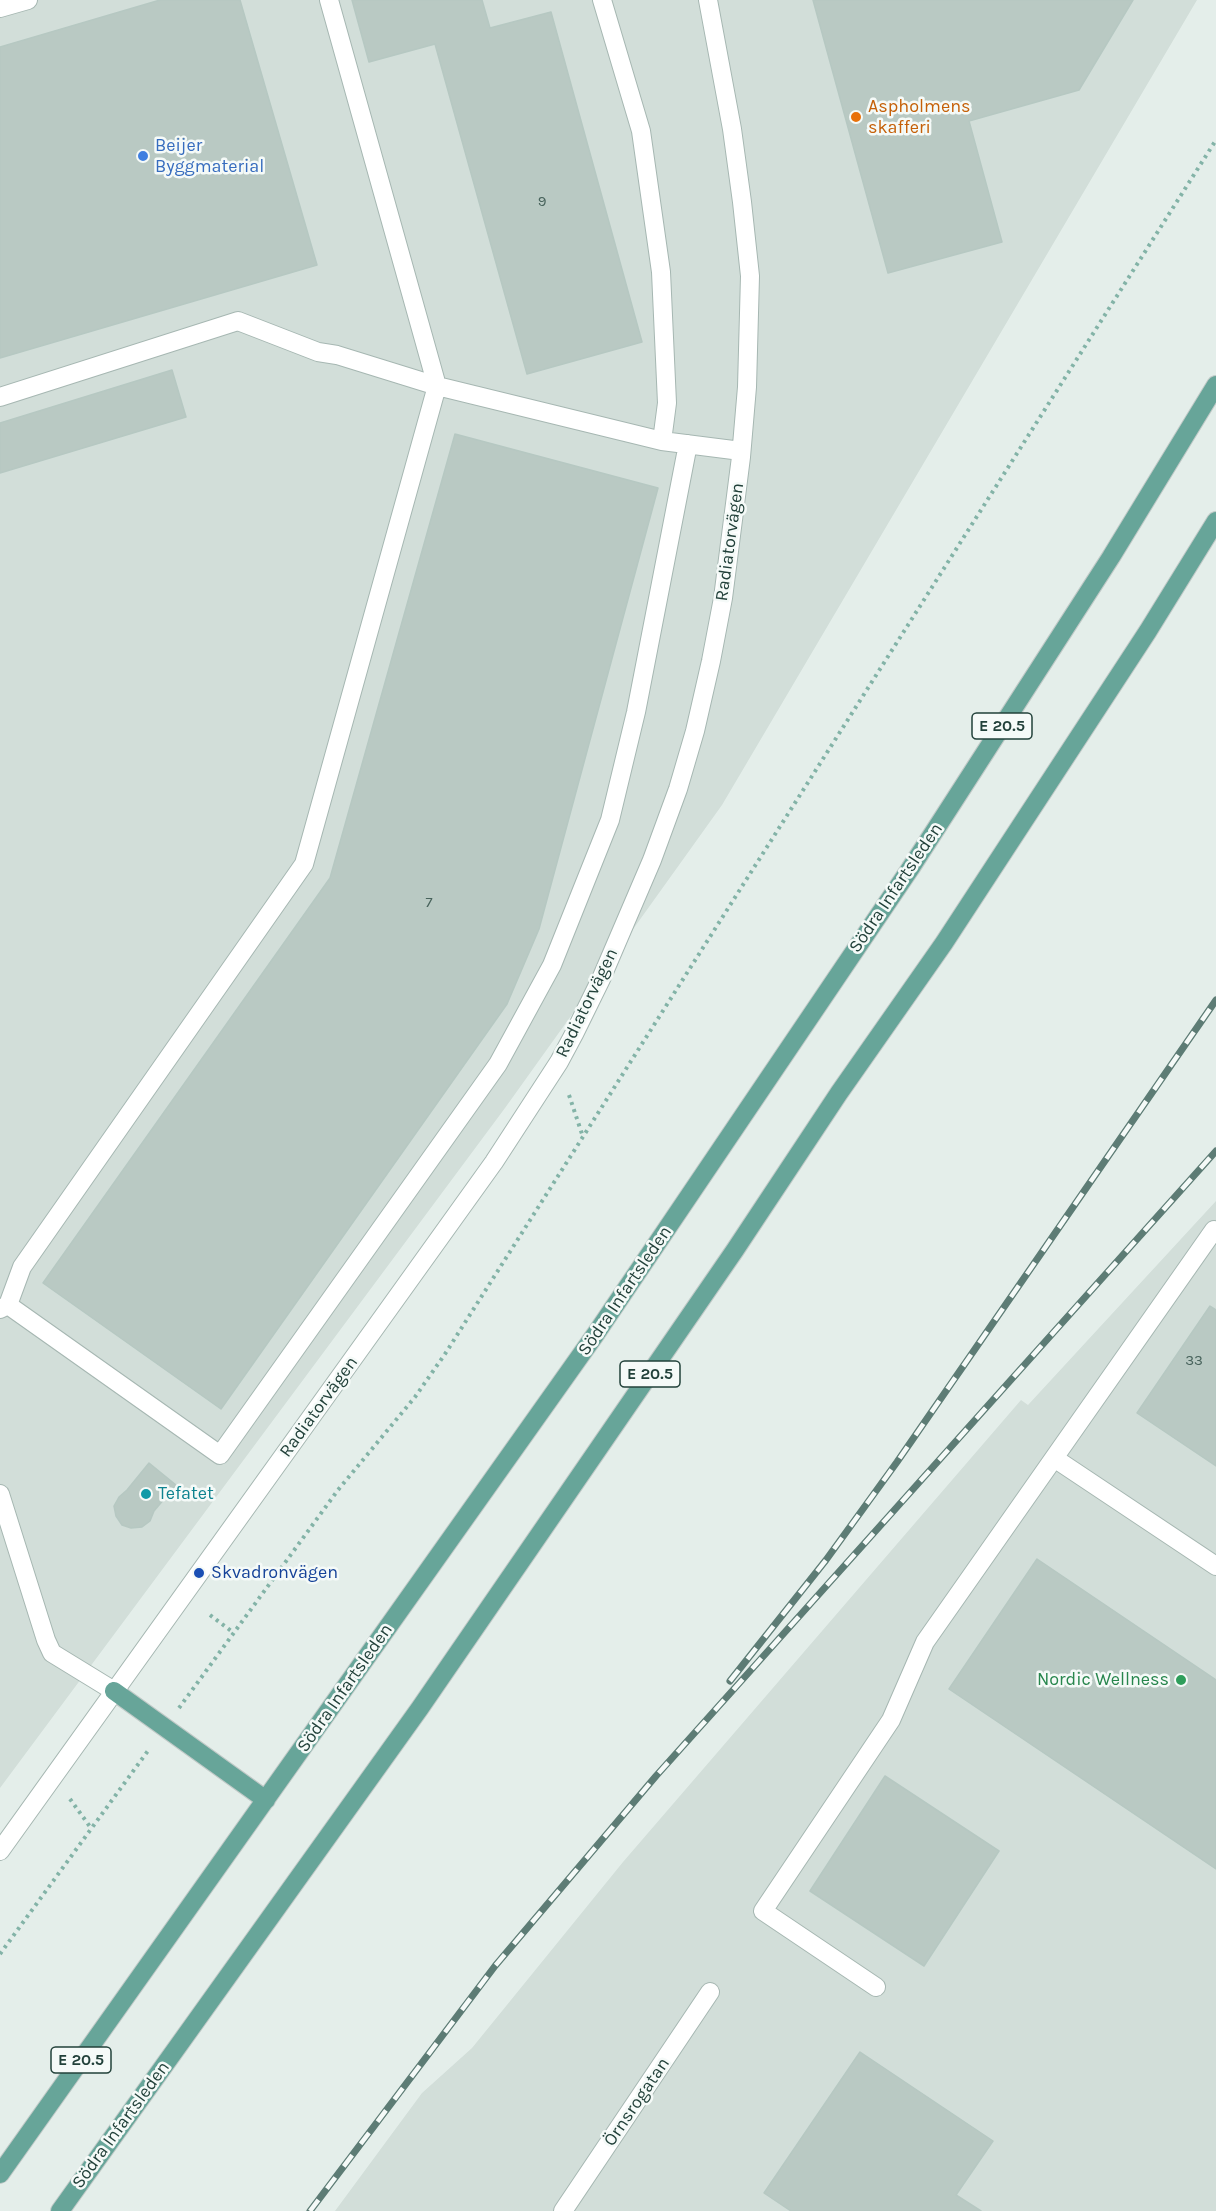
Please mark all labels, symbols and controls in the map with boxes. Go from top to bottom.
place label: Aspholmens skafferi [868,96,970,138]
marker: Aspholmens skafferi [849,110,863,124]
place label: Beijer Byggmaterial [155,135,264,178]
marker: Beijer Byggmaterial [136,149,150,163]
house number: 9 [538,193,546,211]
street label: Radiatorvägen [711,481,749,603]
road number: E 20.5 [972,713,1032,739]
street label: Södra Infartsleden [845,819,947,957]
house number: 7 [425,894,433,912]
street label: Radiatorvägen [551,945,623,1061]
street label: Södra Infartsleden [574,1222,676,1360]
street label: Radiatorvägen [275,1352,363,1462]
house number: 33 [1185,1352,1203,1370]
road number: E 20.5 [620,1361,680,1387]
place label: Tefatet [158,1483,214,1505]
marker: Tefatet [139,1487,153,1501]
place label: Skvadronvägen [211,1562,338,1584]
marker: Skvadronvägen [192,1566,206,1580]
street label: Södra Infartsleden [293,1620,397,1756]
place label: Nordic Wellness [1037,1669,1169,1691]
marker: Nordic Wellness [1174,1673,1188,1687]
road number: E 20.5 [51,2047,111,2073]
street label: Örnsrogatan [599,2054,675,2150]
street label: Södra Infartsleden [68,2057,174,2193]

